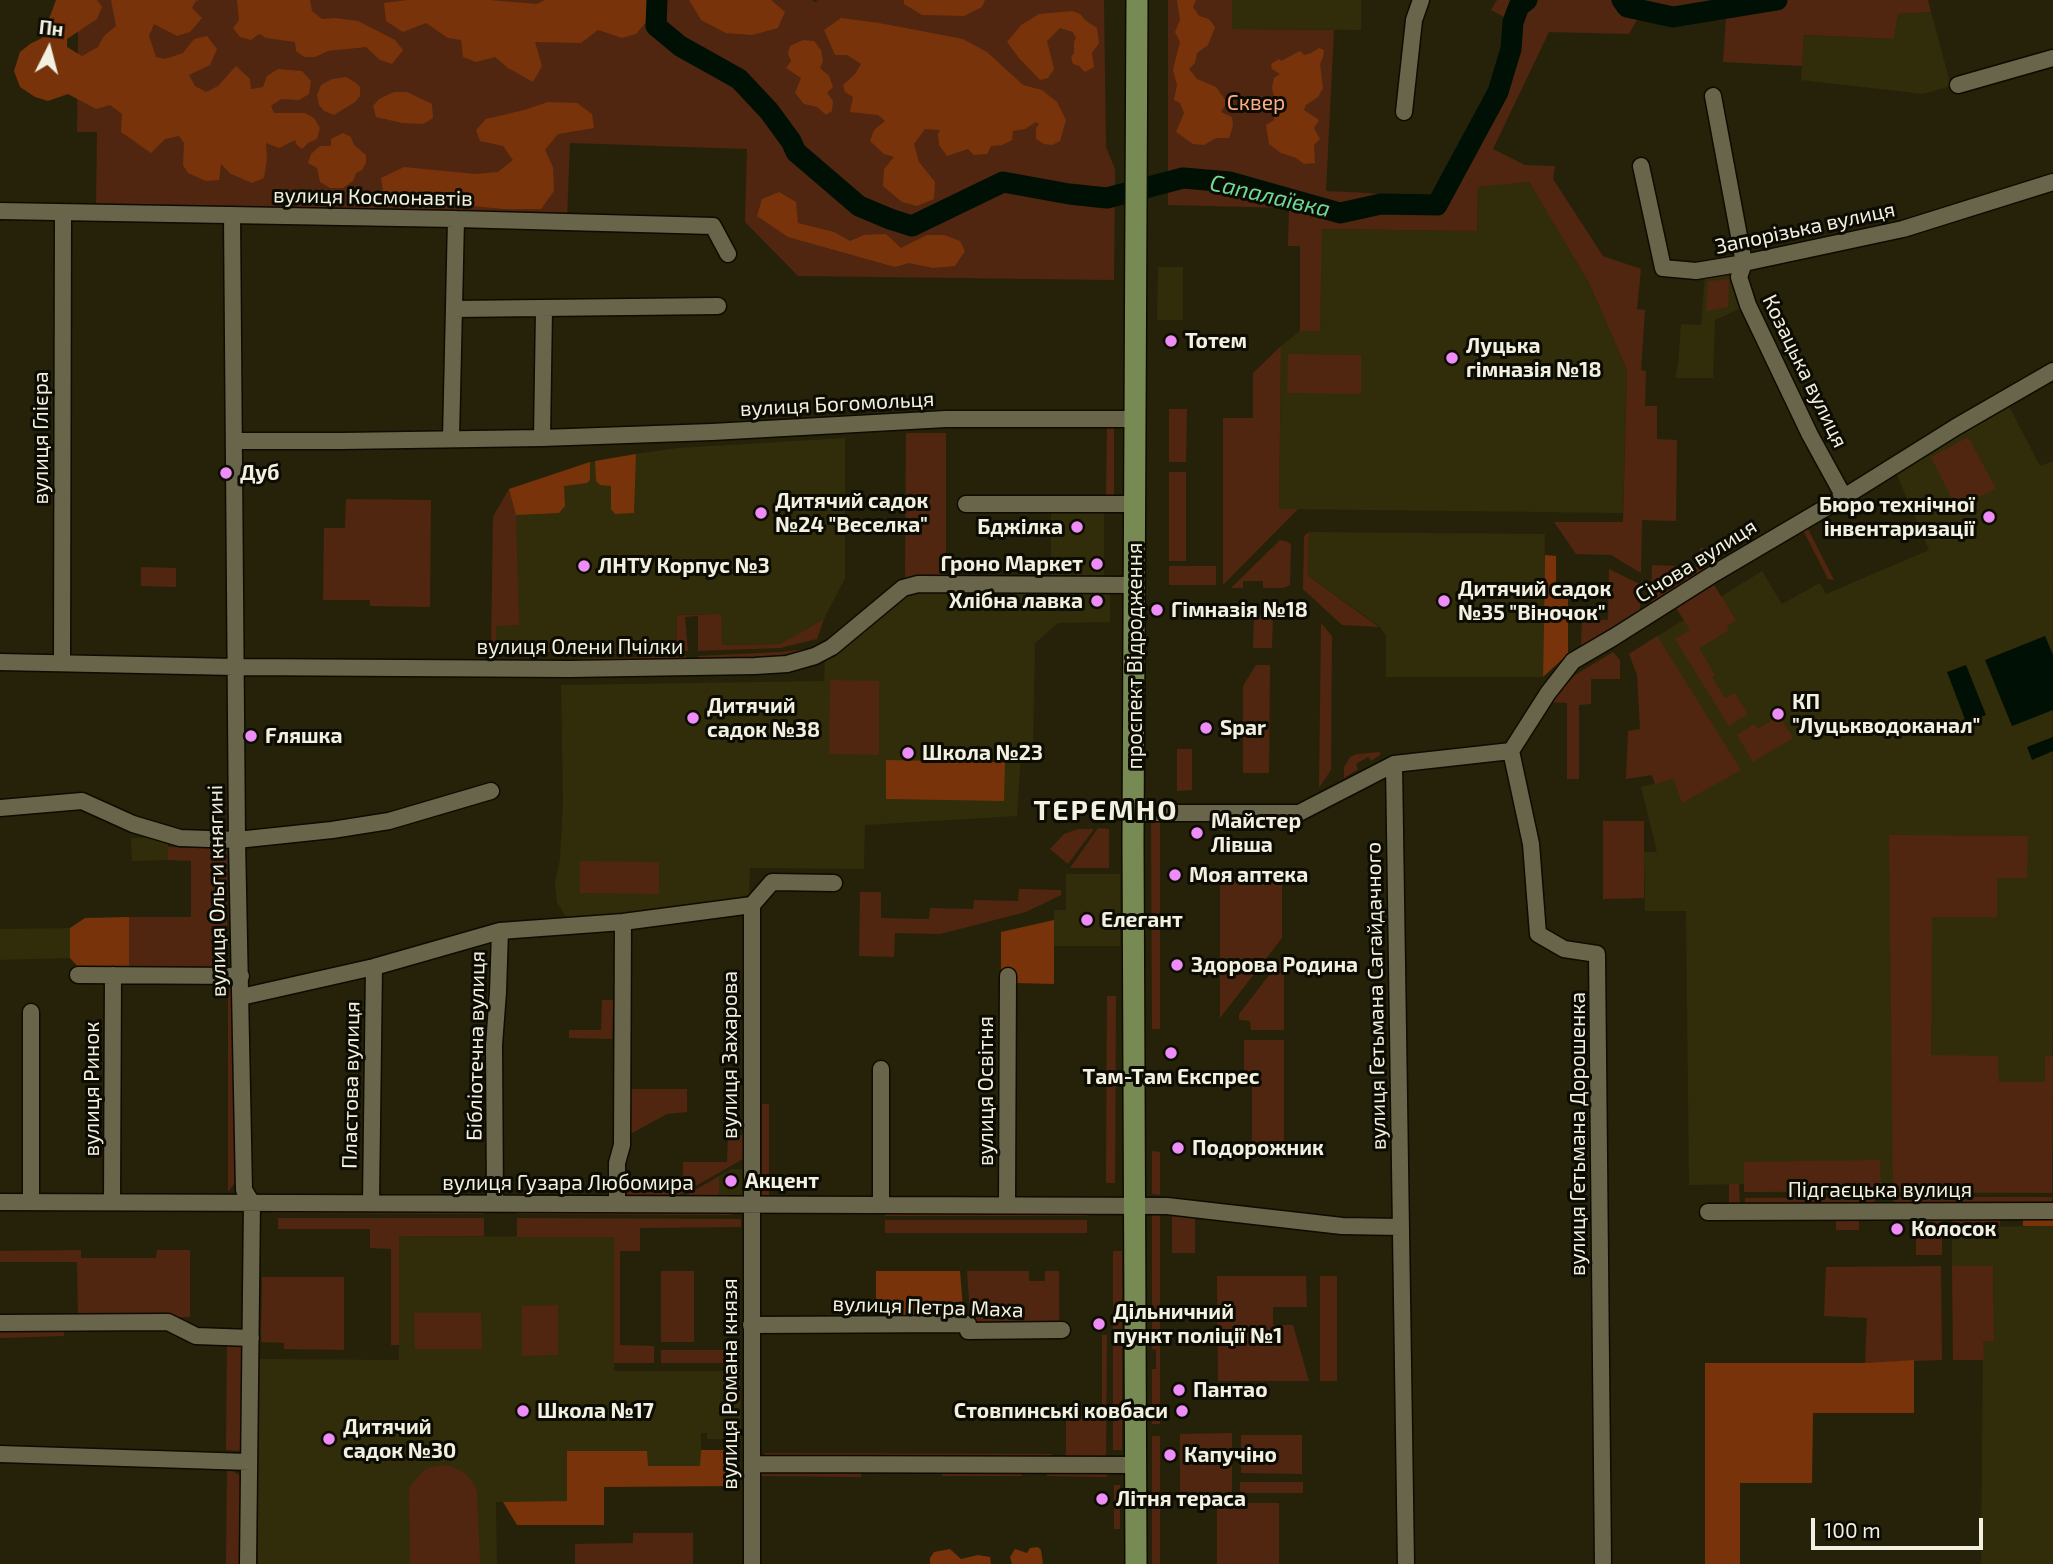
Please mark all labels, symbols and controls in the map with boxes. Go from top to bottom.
north arrow [14,14,84,84]
text: Пн [38,15,65,40]
park label: Сквер [1227,90,1285,116]
water label: Сапалаївка [1207,169,1333,223]
street label: вулиця Космонавтів [273,183,473,211]
street label: Запорізька вулиця [1713,197,1897,259]
street label: Козацька вулиця [1757,290,1853,452]
place label: Тотем [1185,328,1247,354]
marker: Тотем [1163,333,1179,349]
place label: Луцька гімназія №18 [1466,333,1601,383]
marker: Луцька гімназія №18 [1444,350,1460,366]
street label: вулиця Глієра [28,372,54,504]
street label: вулиця Богомольця [739,386,935,422]
place label: Дуб [240,460,280,486]
marker: Дуб [218,465,234,481]
place label: Дитячий садок №24 "Веселка" [775,488,928,538]
place label: Бюро технічної інвентаризації [1819,492,1975,542]
marker: Дитячий садок №24 "Веселка" [753,505,769,521]
marker: Бюро технічної інвентаризації [1981,509,1997,525]
place label: Бджілка [977,514,1063,540]
street label: Січова вулиця [1631,514,1761,608]
marker: Бджілка [1069,519,1085,535]
street label: проспект Відродження [1122,543,1148,769]
place label: Гроно Маркет [941,551,1083,577]
place label: ЛНТУ Корпус №3 [598,553,770,579]
marker: Гроно Маркет [1089,556,1105,572]
marker: ЛНТУ Корпус №3 [576,558,592,574]
place label: Дитячий садок №35 "Віночок" [1458,576,1611,626]
place label: Хлібна лавка [949,588,1083,614]
marker: Хлібна лавка [1089,593,1105,609]
marker: Дитячий садок №35 "Віночок" [1436,593,1452,609]
place label: Гімназія №18 [1171,597,1308,623]
marker: Гімназія №18 [1149,602,1165,618]
street label: вулиця Олени Пчілки [477,634,683,660]
place label: КП "Луцькводоканал" [1792,689,1980,739]
place label: Дитячий садок №38 [707,693,820,743]
marker: КП "Луцькводоканал" [1770,706,1786,722]
marker: Дитячий садок №38 [685,710,701,726]
place label: Spar [1220,715,1266,741]
marker: Spar [1198,720,1214,736]
place label: Fляшка [265,723,342,749]
marker: Fляшка [243,728,259,744]
place label: Школа №23 [922,740,1043,766]
marker: Школа №23 [900,745,916,761]
street label: вулиця Ольги княгині [203,785,231,997]
district label: ТЕРЕМНО [1034,794,1178,828]
place label: Майстер Лівша [1211,808,1301,858]
marker: Майстер Лівша [1189,825,1205,841]
street label: вулиця Гетьмана Сагайдачного [1361,842,1391,1150]
place label: Моя аптека [1189,862,1308,888]
marker: Моя аптека [1167,867,1183,883]
place label: Елегант [1101,907,1183,933]
marker: Елегант [1079,912,1095,928]
street label: Бібліотечна вулиця [462,951,490,1141]
place label: Здорова Родина [1191,952,1358,978]
marker: Здорова Родина [1169,957,1185,973]
street label: вулиця Захарова [717,971,743,1139]
street label: вулиця Гетьмана Дорошенка [1565,992,1591,1276]
street label: Пластова вулиця [337,1001,365,1169]
street label: вулиця Освітня [973,1016,999,1166]
street label: вулиця Ринок [79,1022,105,1156]
marker: Там-Там Експрес [1163,1045,1179,1061]
place label: Там-Там Експрес [1083,1064,1259,1090]
place label: Подорожник [1192,1135,1324,1161]
marker: Подорожник [1170,1140,1186,1156]
place label: Акцент [745,1168,819,1194]
street label: вулиця Гузара Любомира [442,1170,694,1196]
marker: Акцент [723,1173,739,1189]
street label: Підгаєцька вулиця [1788,1177,1972,1203]
place label: Колосок [1911,1216,1996,1242]
marker: Колосок [1889,1221,1905,1237]
street label: вулиця Романа князя [717,1278,743,1490]
street label: вулиця Петра Маха [832,1291,1024,1323]
place label: Дільничний пункт поліції №1 [1113,1299,1282,1349]
marker: Дільничний пункт поліції №1 [1091,1316,1107,1332]
place label: Пантао [1193,1377,1268,1403]
marker: Пантао [1171,1382,1187,1398]
place label: Школа №17 [537,1398,654,1424]
place label: Стовпинські ковбаси [954,1398,1168,1424]
marker: Школа №17 [515,1403,531,1419]
marker: Стовпинські ковбаси [1174,1403,1190,1419]
place label: Дитячий садок №30 [343,1414,456,1464]
marker: Дитячий садок №30 [321,1431,337,1447]
place label: Капучіно [1184,1442,1277,1468]
marker: Капучіно [1162,1447,1178,1463]
place label: Літня тераса [1116,1486,1246,1512]
marker: Літня тераса [1094,1491,1110,1507]
scale bar [1815,1504,1986,1548]
text: 100 m [1824,1517,1881,1542]

